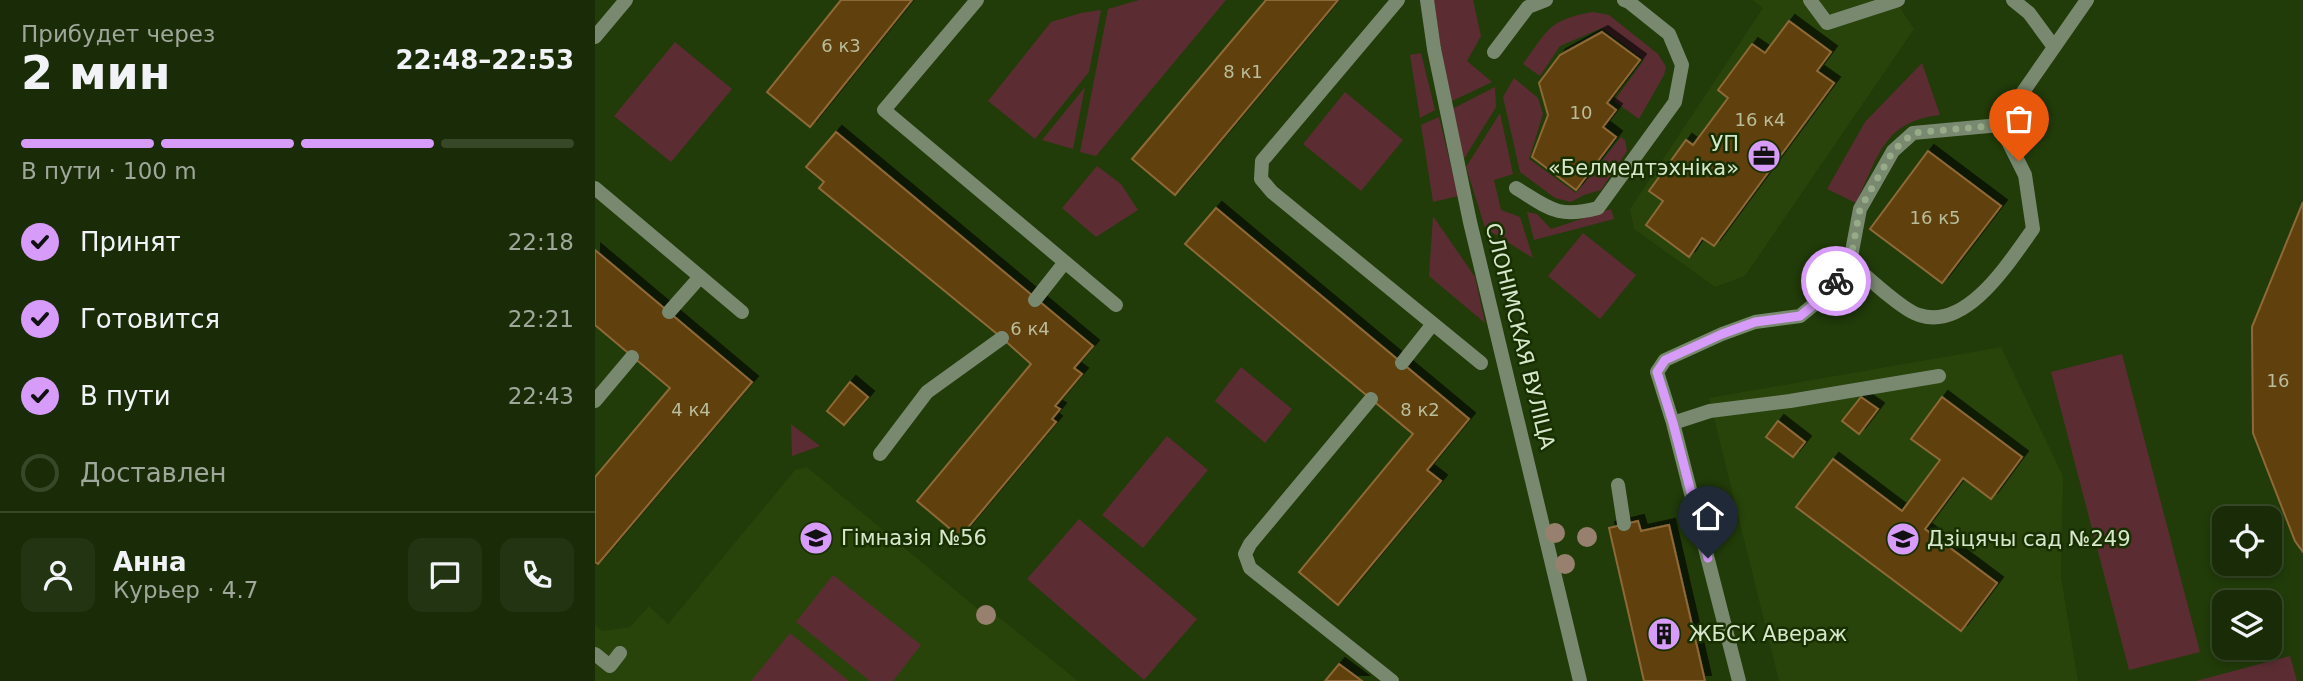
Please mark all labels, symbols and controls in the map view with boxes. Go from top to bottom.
text: Прибудет через [21,21,215,47]
house number: 6 к3 [821,35,861,56]
text: 22:48–22:53 [395,45,574,75]
text: 2 мин [21,46,171,100]
house number: 8 к1 [1223,61,1263,82]
pin [1989,89,2049,161]
icon: bag [2000,100,2038,138]
house number: 10 [1570,102,1592,123]
house number: 16 к4 [1735,109,1785,130]
place label: УП «Белмедтэхніка» [1548,132,1739,180]
office icon: УП «Белмедтэхніка» [1745,137,1783,175]
text: В пути · 100 m [21,158,197,184]
house number: 16 к5 [1910,207,1960,228]
street label: СЛОНІМСКАЯ ВУЛІЦА [1480,220,1560,452]
icon: check [21,223,59,261]
text: Принят [80,227,181,257]
text: 22:18 [508,229,574,255]
courier [1801,246,1871,316]
icon: bike [1817,262,1855,300]
icon: check [21,300,59,338]
text: Готовится [80,304,220,334]
text: 22:21 [508,306,574,332]
house number: 6 к4 [1010,318,1050,339]
house number: 16 [2267,370,2289,391]
icon: check [21,377,59,415]
text: В пути [80,381,171,411]
text: 22:43 [508,383,574,409]
house number: 4 к4 [671,399,711,420]
house number: 8 к2 [1400,399,1440,420]
text: Доставлен [80,458,227,488]
pin [1678,486,1738,558]
icon: home [1689,497,1727,535]
map controls [2212,506,2282,660]
button: locate [2212,506,2282,576]
school or university icon: Гімназія №56 [797,519,835,557]
school or university icon: Дзіцячы сад №249 [1884,520,1922,558]
place label: Гімназія №56 [841,526,987,550]
place label: Дзіцячы сад №249 [1927,527,2131,551]
button: person [21,538,95,612]
button: chat [408,538,482,612]
button: phone [500,538,574,612]
text: Анна [113,547,187,577]
text: Курьер · 4.7 [113,577,258,603]
button: layers [2212,590,2282,660]
building icon: ЖБСК Авераж [1645,615,1683,653]
place label: ЖБСК Авераж [1689,622,1847,646]

